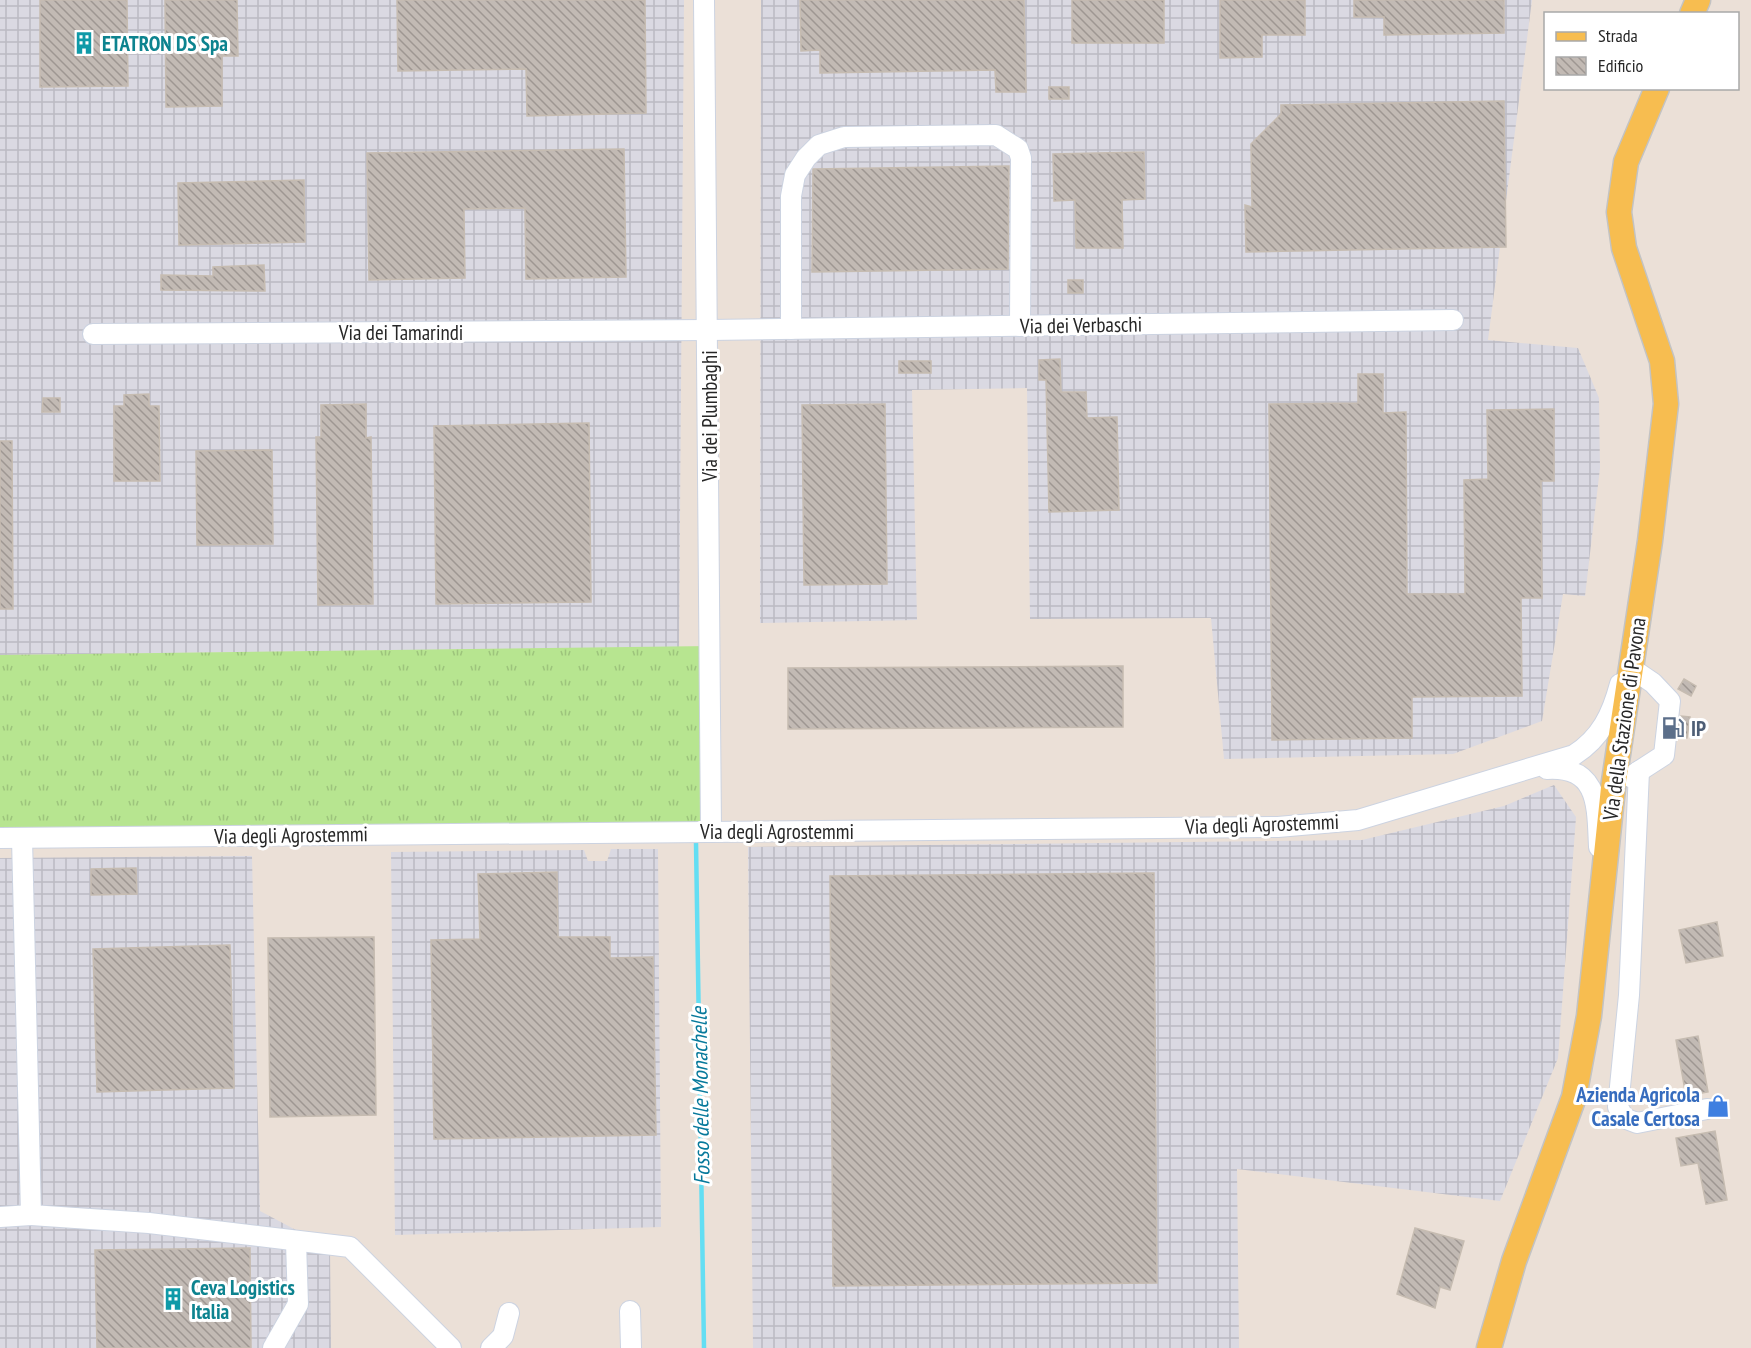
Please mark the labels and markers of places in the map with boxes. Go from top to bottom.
building icon: ETATRON DS Spa [71,30,97,56]
place label: ETATRON DS Spa [102,30,228,57]
fuel station icon: IP [1660,715,1686,741]
place label: IP [1691,715,1706,742]
place label: Azienda Agricola Casale Certosa [1575,1081,1700,1132]
shop icon: Azienda Agricola Casale Certosa [1705,1093,1731,1119]
place label: Ceva Logistics Italia [191,1274,295,1325]
building icon: Ceva Logistics Italia [160,1286,186,1312]

